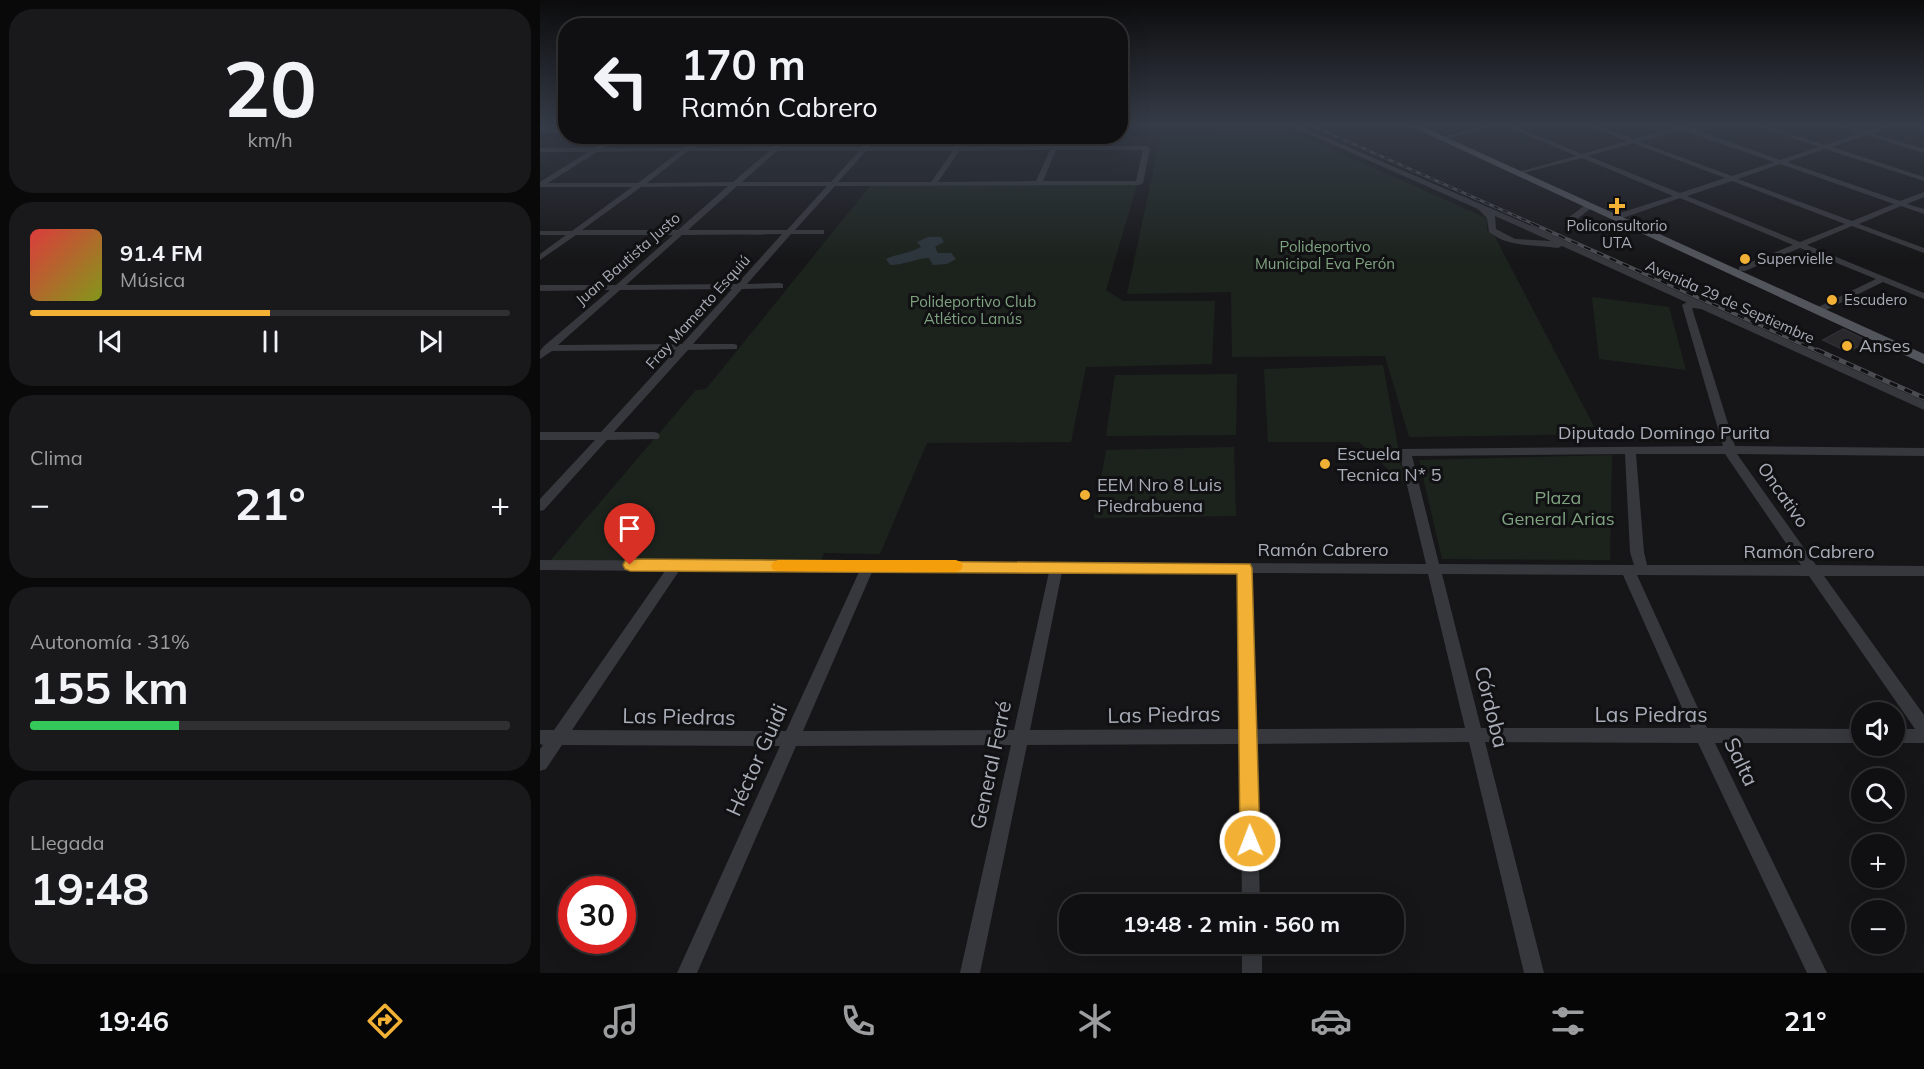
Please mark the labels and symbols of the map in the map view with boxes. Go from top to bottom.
marker: Policonsultorio UTA [1608,197,1626,215]
street label: Juan Bautista Justo [572,208,684,309]
place label: Policonsultorio UTA [1567,216,1667,252]
park label: Polideportivo Municipal Eva Perón [1255,237,1395,273]
place label: Supervielle [1757,249,1833,268]
street label: Fray Mamerto Esquiú [641,251,754,373]
marker: Supervielle [1738,252,1752,266]
street label: Avenida 29 de Septiembre [1643,256,1818,347]
place label: Escudero [1844,290,1907,309]
park label: Polideportivo Club Atlético Lanús [910,292,1036,328]
marker: Escudero [1825,293,1839,307]
place label: Anses [1859,334,1910,357]
marker: Anses [1840,339,1854,353]
street label: Diputado Domingo Purita [1558,421,1770,444]
place label: Escuela Tecnica N* 5 [1337,442,1442,486]
marker: Escuela Tecnica N* 5 [1318,457,1332,471]
street label: Oncativo [1753,458,1814,532]
place label: EEM Nro 8 Luis Piedrabuena [1097,473,1222,517]
park label: Plaza General Arias [1501,486,1615,530]
marker: EEM Nro 8 Luis Piedrabuena [1078,488,1092,502]
pin [604,503,655,565]
street label: Ramón Cabrero [1257,538,1389,561]
street label: Ramón Cabrero [1743,540,1875,563]
street label: Córdoba [1469,663,1515,750]
street label: General Ferré [964,698,1016,831]
street label: Héctor Guidi [720,699,792,820]
street label: Las Piedras [1107,700,1221,728]
street label: Las Piedras [1594,701,1708,727]
street label: Las Piedras [622,702,736,730]
street label: Salta [1719,733,1765,790]
position arrow [1218,809,1282,873]
speed limit sign: 30 [558,876,636,954]

